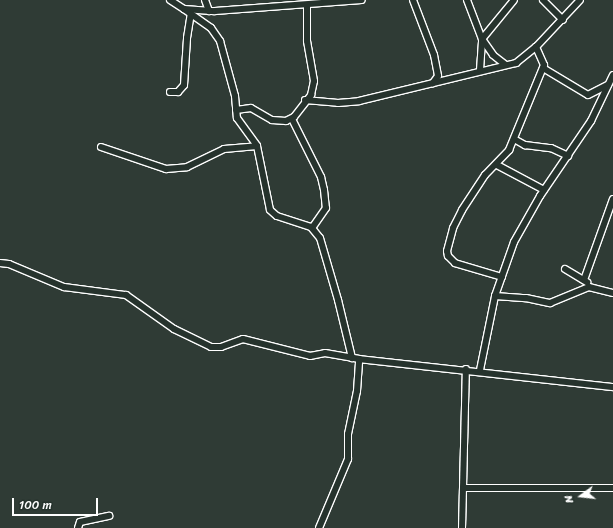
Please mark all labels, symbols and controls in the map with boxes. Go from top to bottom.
north arrow [561,476,601,516]
scale bar [14,490,100,516]
text: N [559,493,579,505]
text: 100 m [19,494,52,516]

